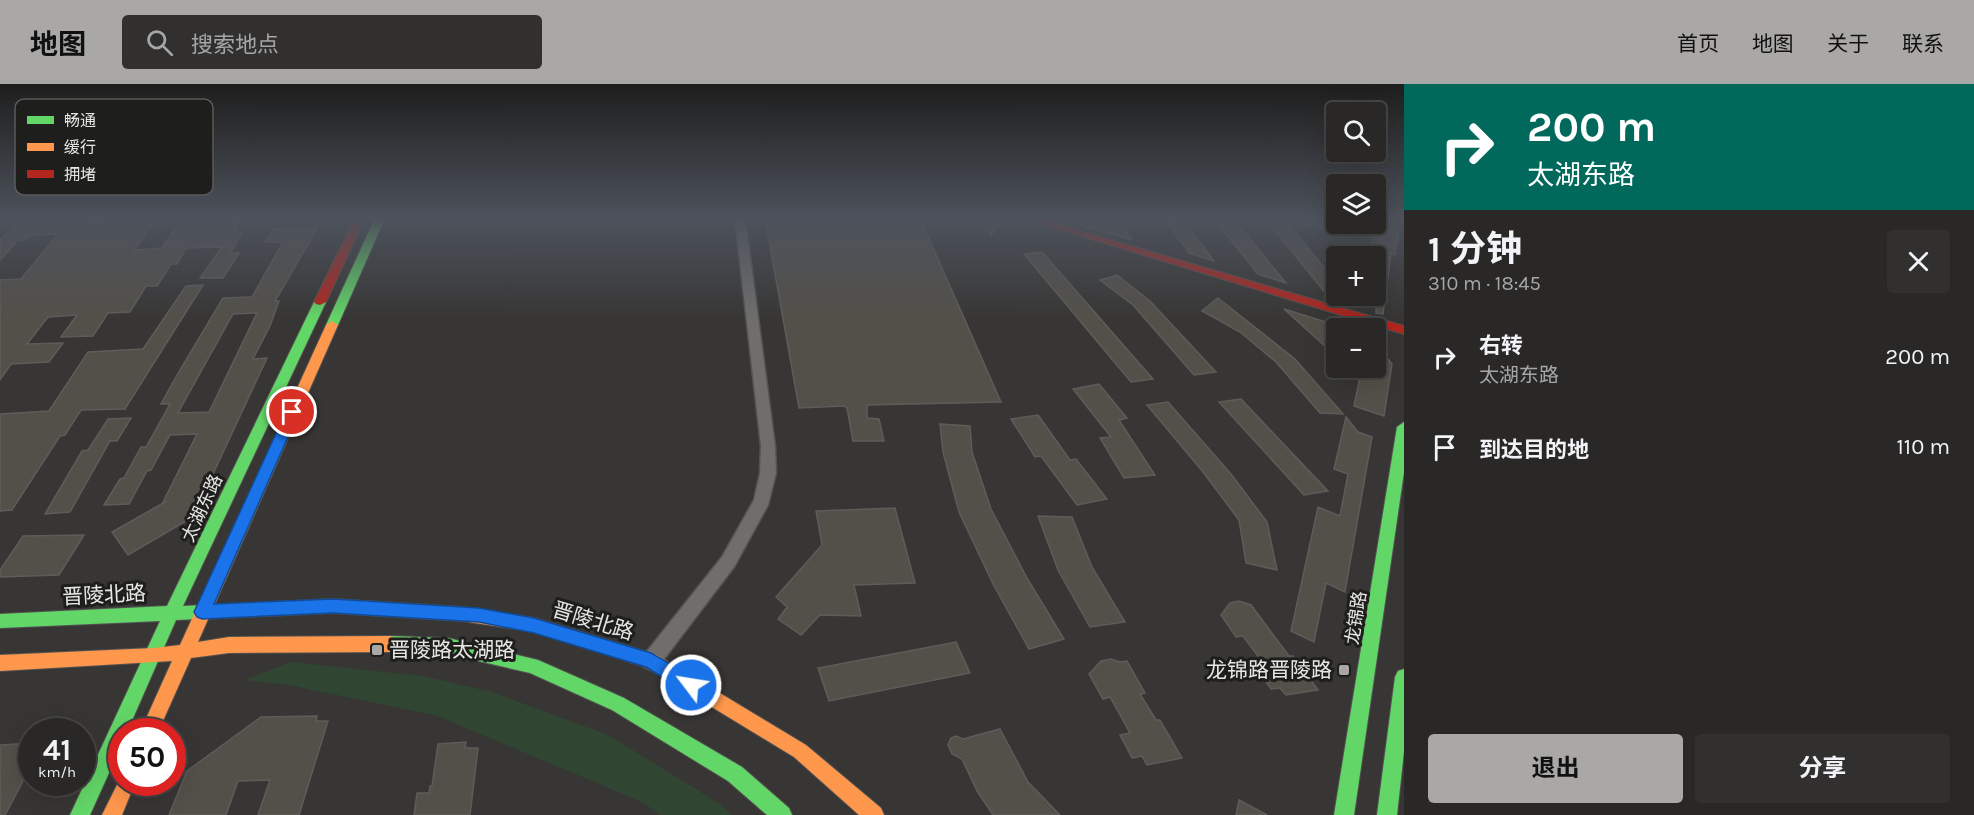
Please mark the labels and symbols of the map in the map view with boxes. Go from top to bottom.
legend [15,99,213,195]
text: 畅通 [64,111,96,130]
text: 缓行 [64,138,96,157]
text: 拥堵 [64,165,96,184]
pin [266,386,317,437]
street label: 太湖东路 [177,471,227,545]
street label: 晋陵北路 [61,581,147,609]
street label: 龙锦路 [1341,590,1371,646]
street label: 晋陵北路 [549,597,637,645]
place label: 晋陵路太湖路 [389,638,515,662]
marker: 晋陵路太湖路 [370,643,384,657]
position arrow [659,653,723,717]
place label: 龙锦路晋陵路 [1206,658,1332,682]
marker: 龙锦路晋陵路 [1337,663,1351,677]
speed limit sign: 50 [108,718,186,796]

